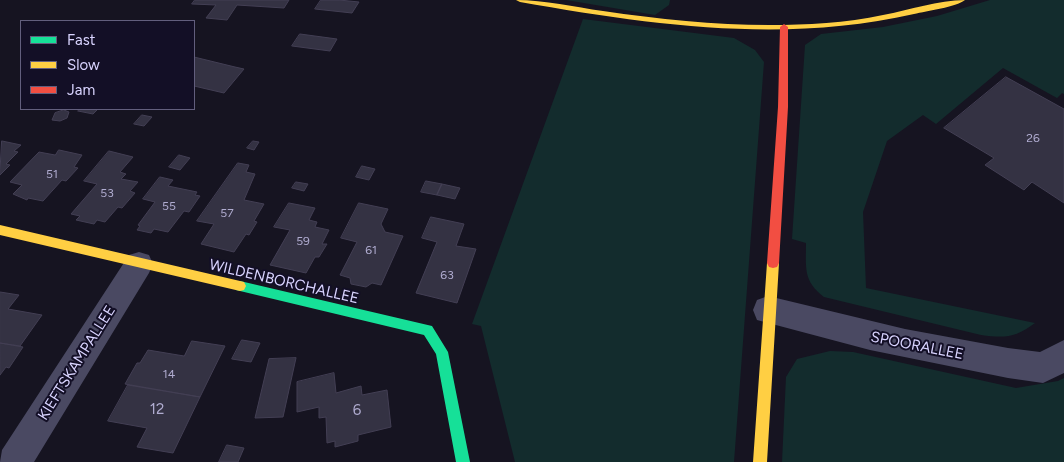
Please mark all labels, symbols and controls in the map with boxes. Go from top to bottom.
legend [20,20,195,110]
text: Fast [67,31,95,49]
text: Slow [67,56,100,74]
text: Jam [67,81,95,99]
house number: 26 [1026,131,1040,145]
house number: 51 [46,167,58,181]
house number: 53 [100,186,114,200]
house number: 55 [162,199,176,213]
house number: 57 [220,206,234,220]
house number: 59 [296,234,310,248]
house number: 61 [365,243,377,257]
street label: WILDENBORCHALLEE [208,256,360,308]
house number: 63 [440,268,454,282]
street label: KIEFTSKAMPALLEE [34,302,120,424]
street label: SPOORALLEE [869,328,965,364]
house number: 14 [163,367,175,381]
house number: 12 [150,401,164,419]
house number: 6 [353,402,361,420]

